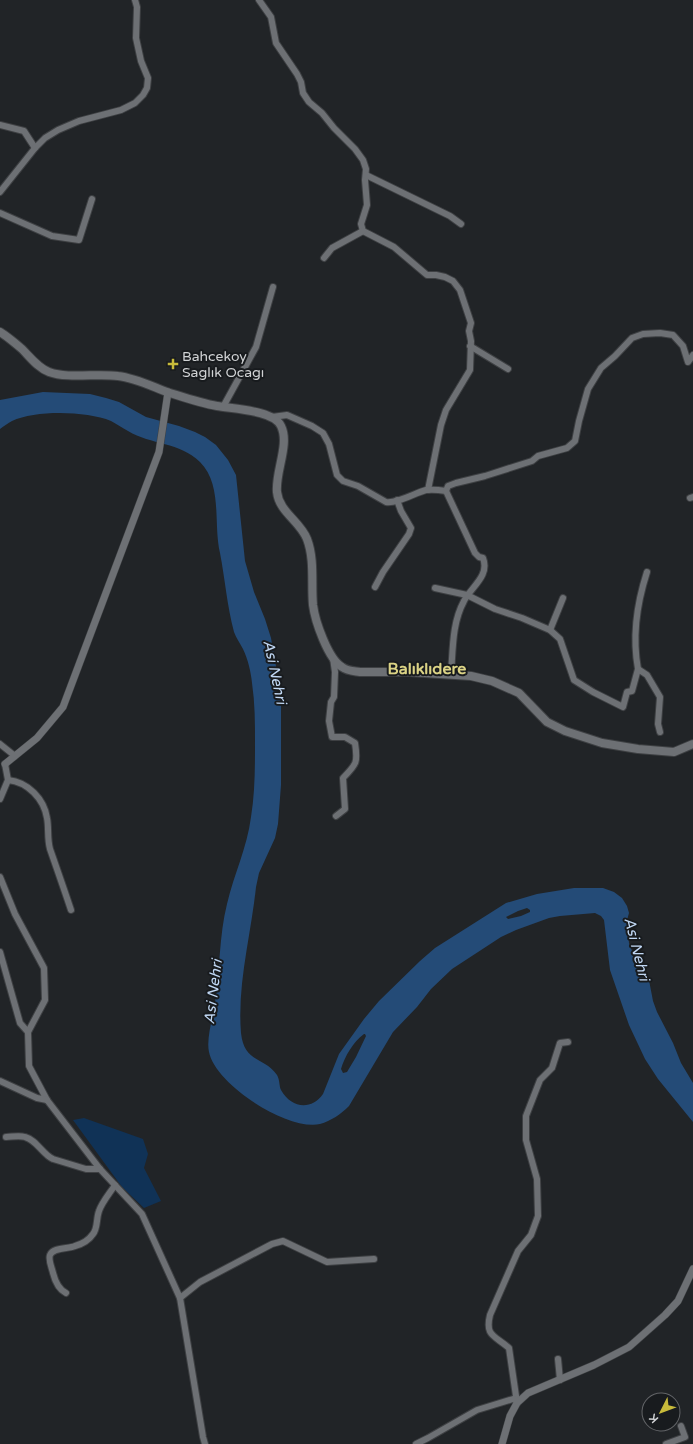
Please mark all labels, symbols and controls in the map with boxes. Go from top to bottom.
place label: Bahcekoy Saglık Ocagı [182,348,264,381]
marker: Bahcekoy Saglık Ocagı [167,358,179,370]
water label: Asi Nehri [259,638,291,708]
district label: Balıklıdere [388,659,466,679]
water label: Asi Nehri [620,915,654,985]
water label: Asi Nehri [200,956,226,1025]
north arrow [641,1392,681,1432]
text: K [646,1411,661,1425]

